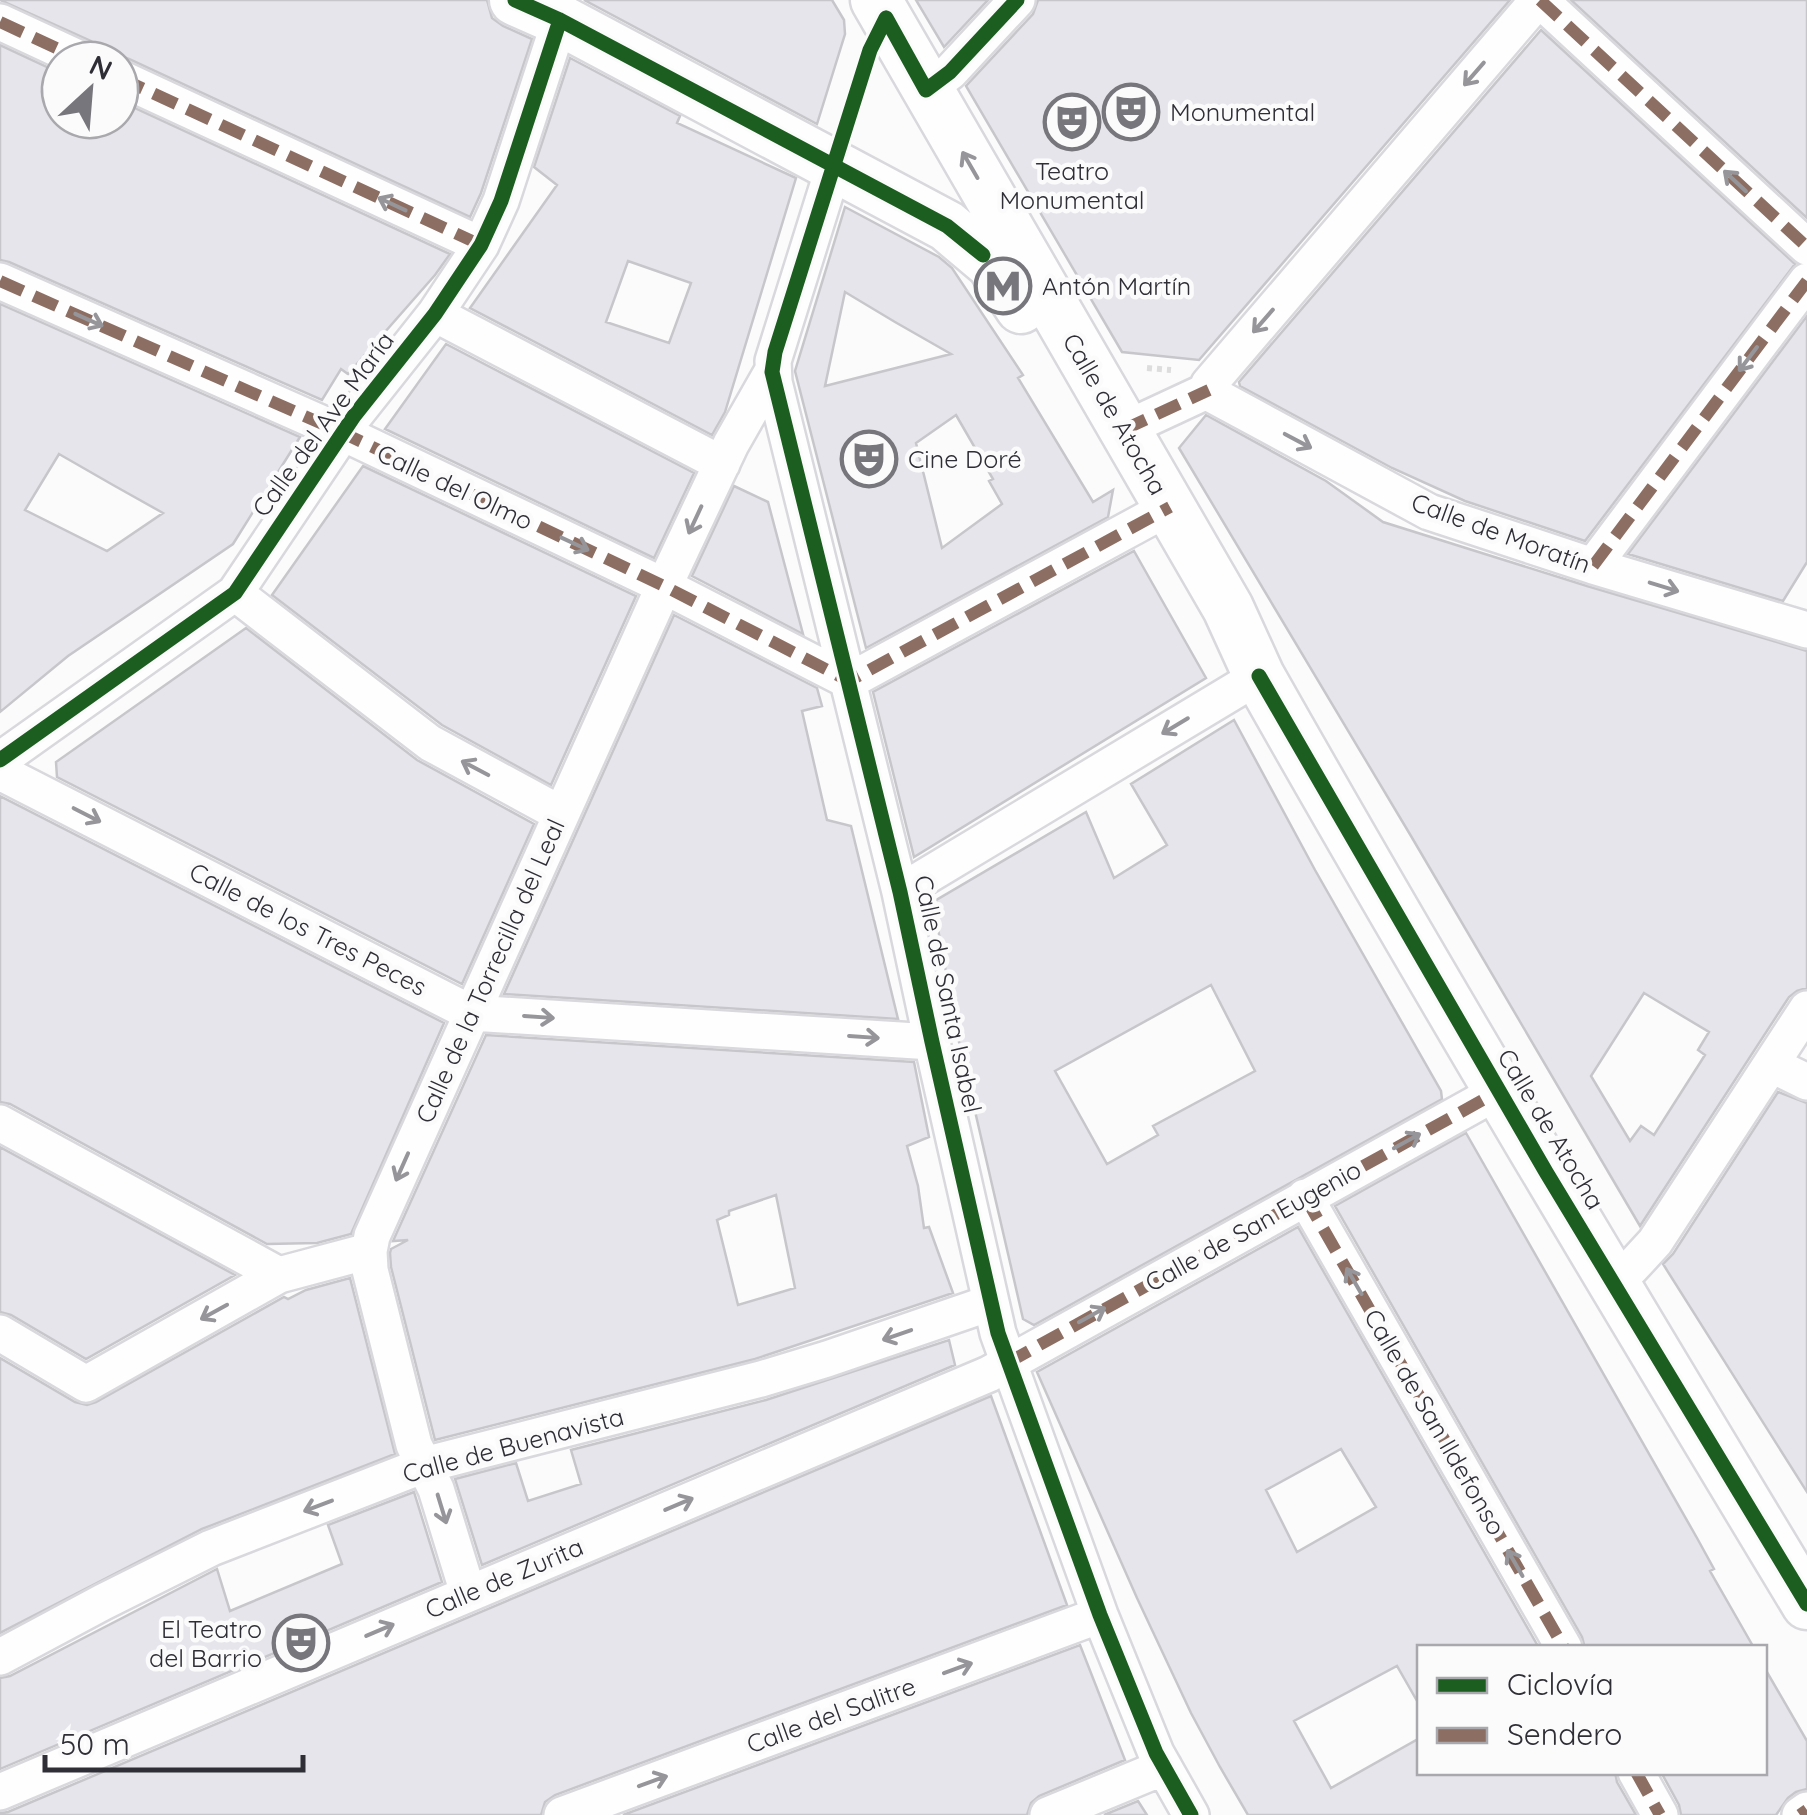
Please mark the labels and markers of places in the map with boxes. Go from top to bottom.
theatre icon: Monumental [1101,82,1161,142]
theatre icon: Teatro Monumental [1042,92,1102,152]
place label: Monumental [1170,96,1315,127]
place label: Teatro Monumental [999,155,1145,215]
metro station icon: Antón Martín [973,256,1033,316]
place label: Antón Martín [1042,270,1191,301]
theatre icon: Cine Doré [839,429,899,489]
place label: Cine Doré [908,443,1022,474]
place label: El Teatro del Barrio [149,1613,262,1673]
theatre icon: El Teatro del Barrio [271,1613,331,1673]

